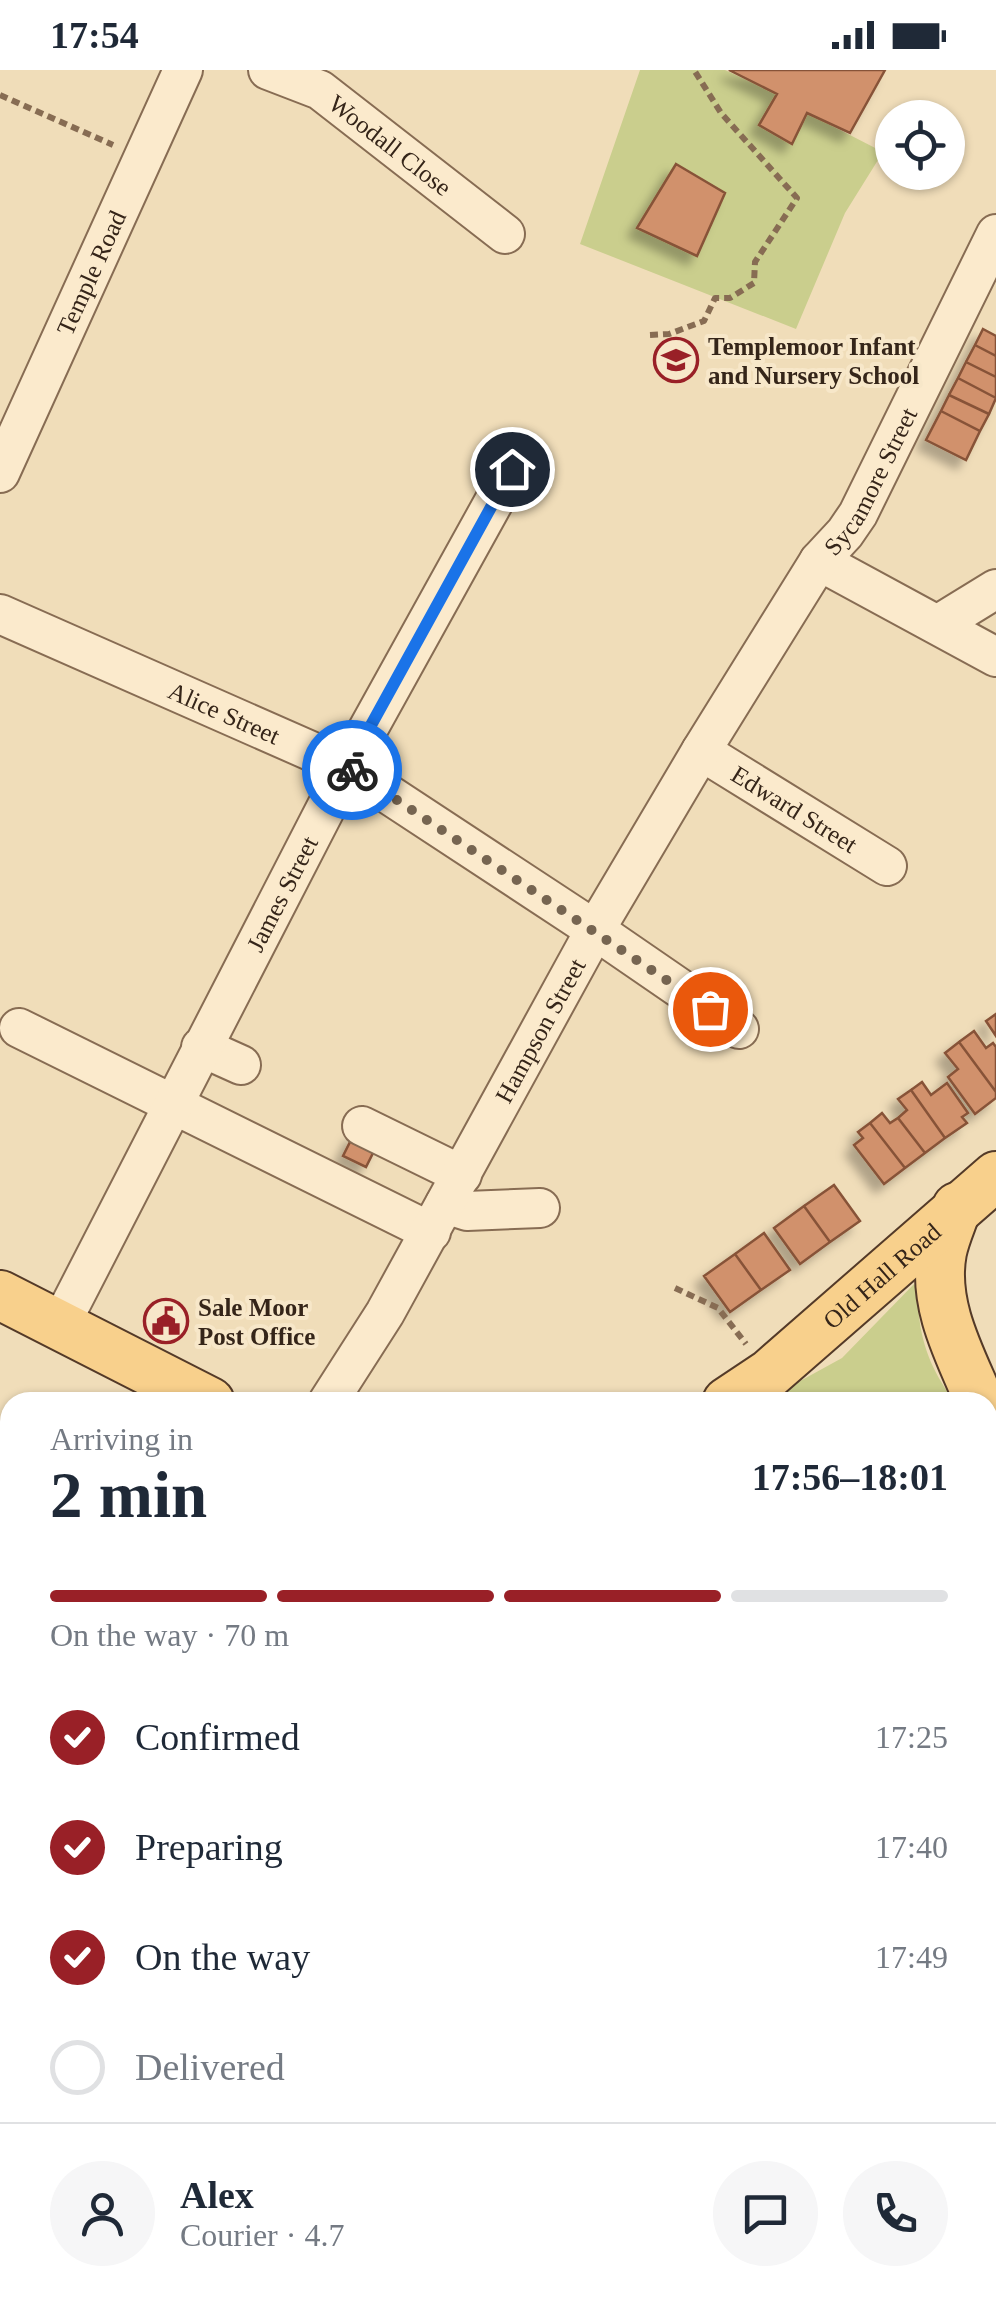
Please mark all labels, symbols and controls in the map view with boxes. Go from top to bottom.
text: 17:54 [50,14,139,56]
street label: Woodall Close [324,89,457,201]
map controls [875,100,965,190]
button: locate [875,100,965,190]
street label: Temple Road [51,206,132,339]
place label: Templemoor Infant and Nursery School [708,333,919,389]
school or university icon: Templemoor Infant and Nursery School [653,337,699,383]
street label: Sycamore Street [819,403,922,561]
pin [470,427,555,512]
icon: home [485,442,540,497]
street label: Alice Street [164,677,284,750]
courier [302,720,402,820]
icon: bike [325,743,380,798]
street label: Edward Street [727,760,862,858]
street label: James Street [242,832,323,956]
street label: Hampson Street [490,954,591,1107]
pin [668,967,753,1052]
icon: bag [683,982,738,1037]
street label: Old Hall Road [818,1218,946,1334]
place label: Sale Moor Post Office [198,1294,315,1350]
public building icon: Sale Moor Post Office [143,1298,189,1344]
text: Arriving in [50,1421,193,1457]
text: 17:56–18:01 [752,1456,948,1498]
text: 2 min [50,1459,207,1531]
text: On the way · 70 m [50,1617,289,1653]
icon: check [50,1710,105,1765]
text: Confirmed [135,1716,300,1758]
text: 17:25 [875,1719,948,1755]
icon: check [50,1820,105,1875]
text: Preparing [135,1826,283,1868]
text: 17:40 [875,1829,948,1865]
icon: check [50,1930,105,1985]
text: On the way [135,1936,310,1978]
text: 17:49 [875,1939,948,1975]
text: Delivered [135,2046,285,2088]
button: person [50,2161,155,2266]
button: chat [713,2161,818,2266]
button: phone [843,2161,948,2266]
text: Alex [180,2174,254,2216]
text: Courier · 4.7 [180,2217,344,2253]

